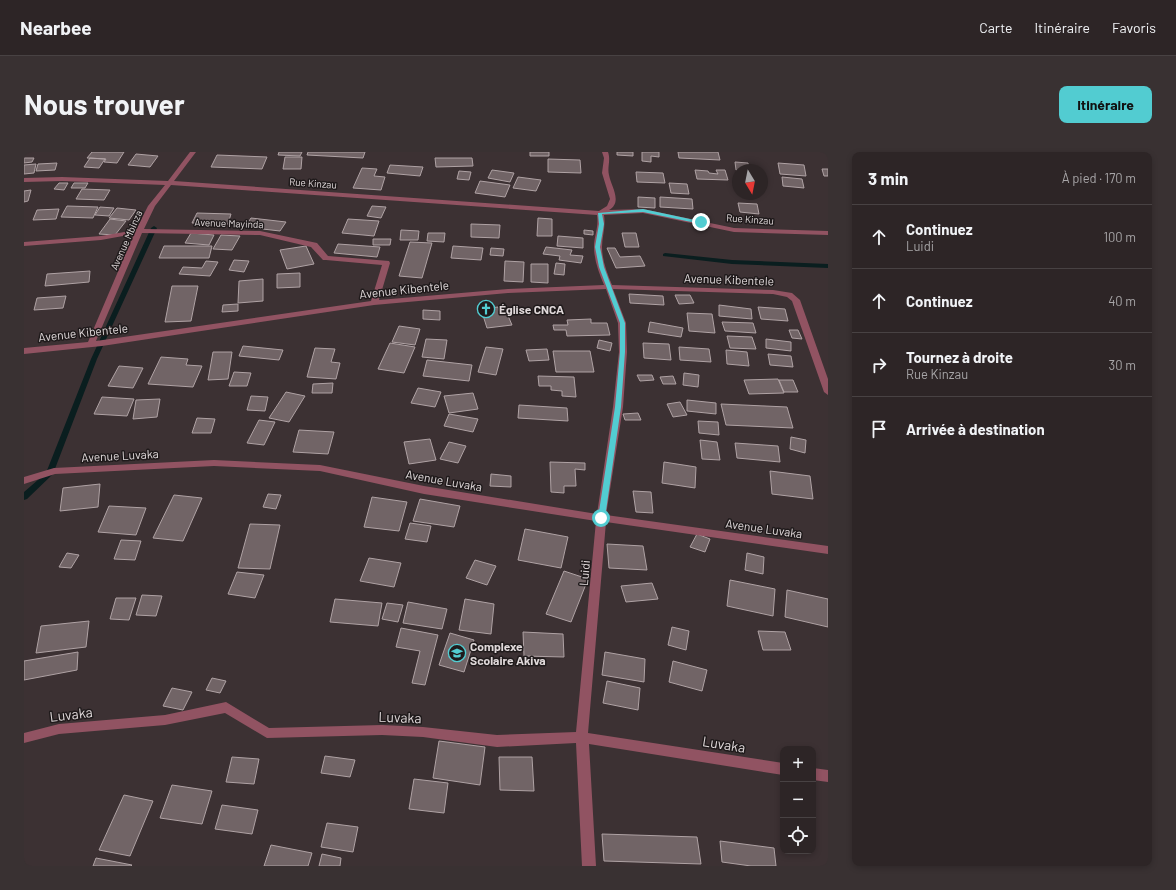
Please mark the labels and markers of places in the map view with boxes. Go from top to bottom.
church icon: Église CNCA [476,299,496,319]
place label: Église CNCA [499,302,564,316]
place label: Complexe Scolaire Akiva [470,639,546,667]
school or university icon: Complexe Scolaire Akiva [447,643,467,663]

